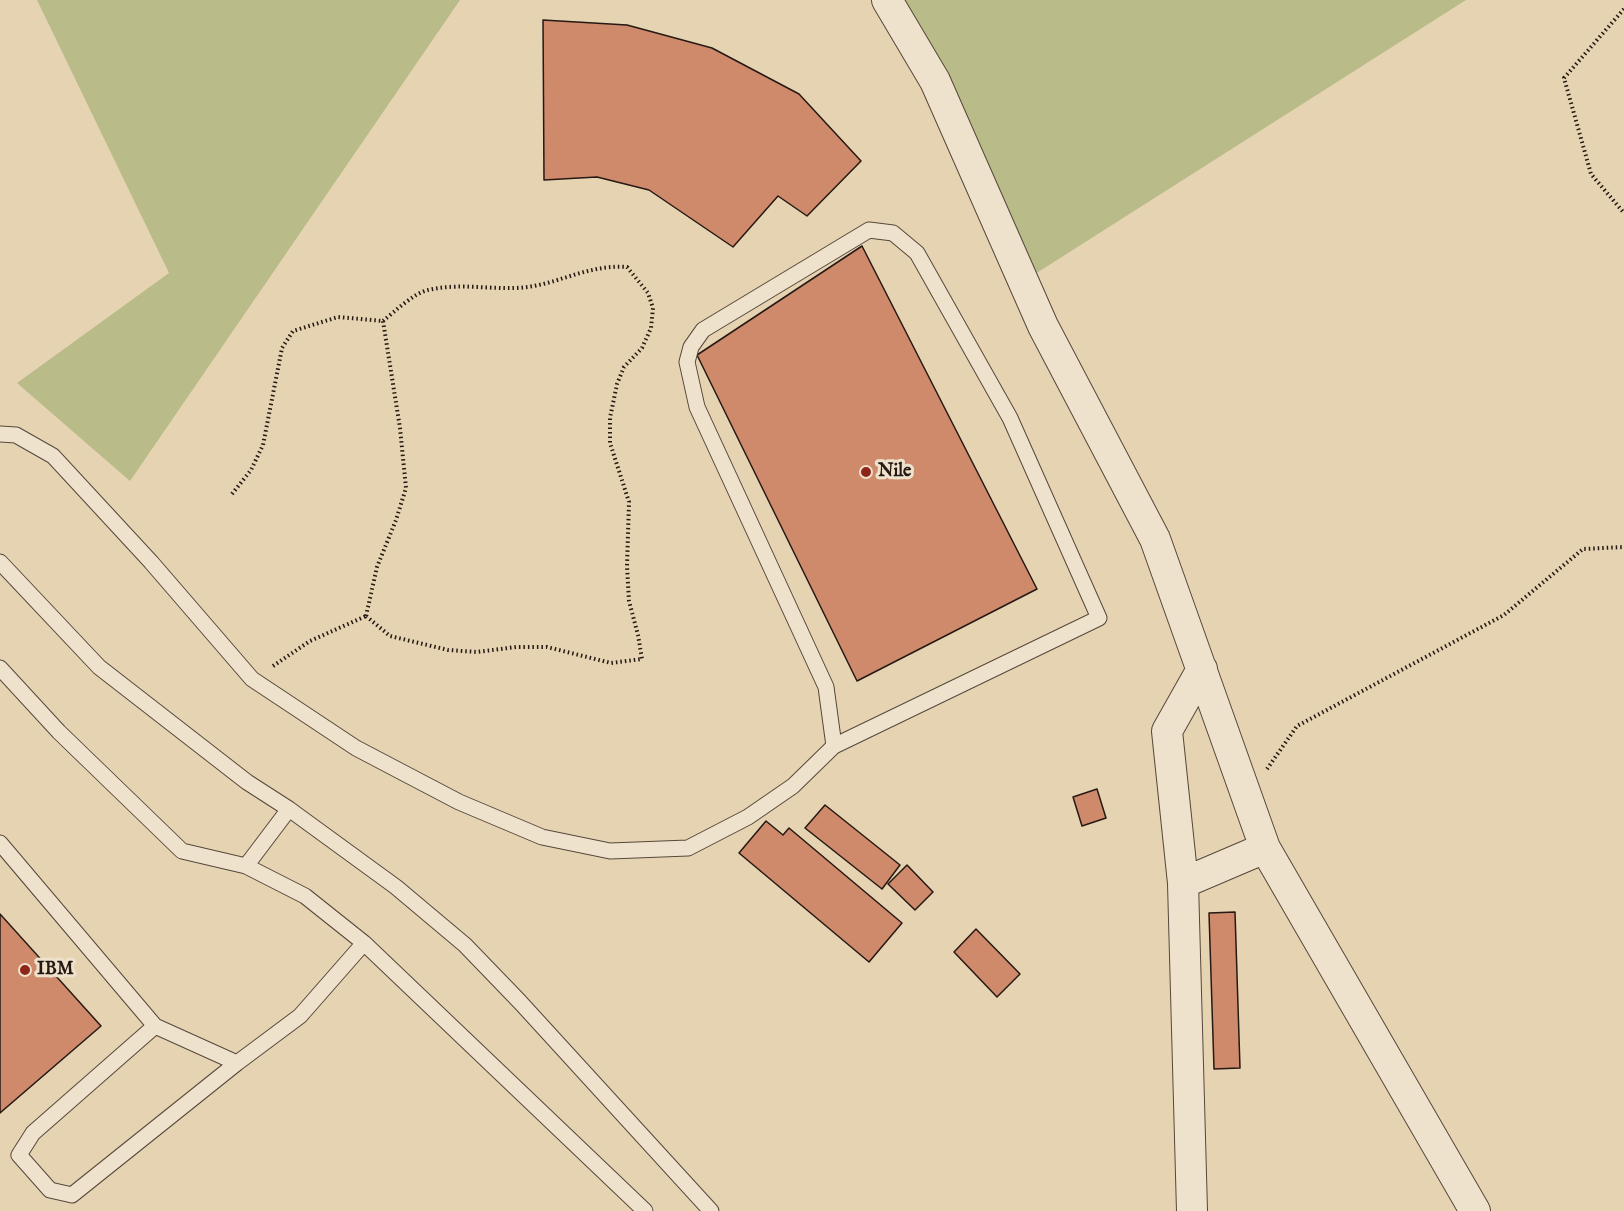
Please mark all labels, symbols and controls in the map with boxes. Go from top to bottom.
place label: Nile [878,461,911,483]
marker: Nile [859,465,873,479]
place label: IBM [37,959,74,981]
marker: IBM [18,963,32,977]

